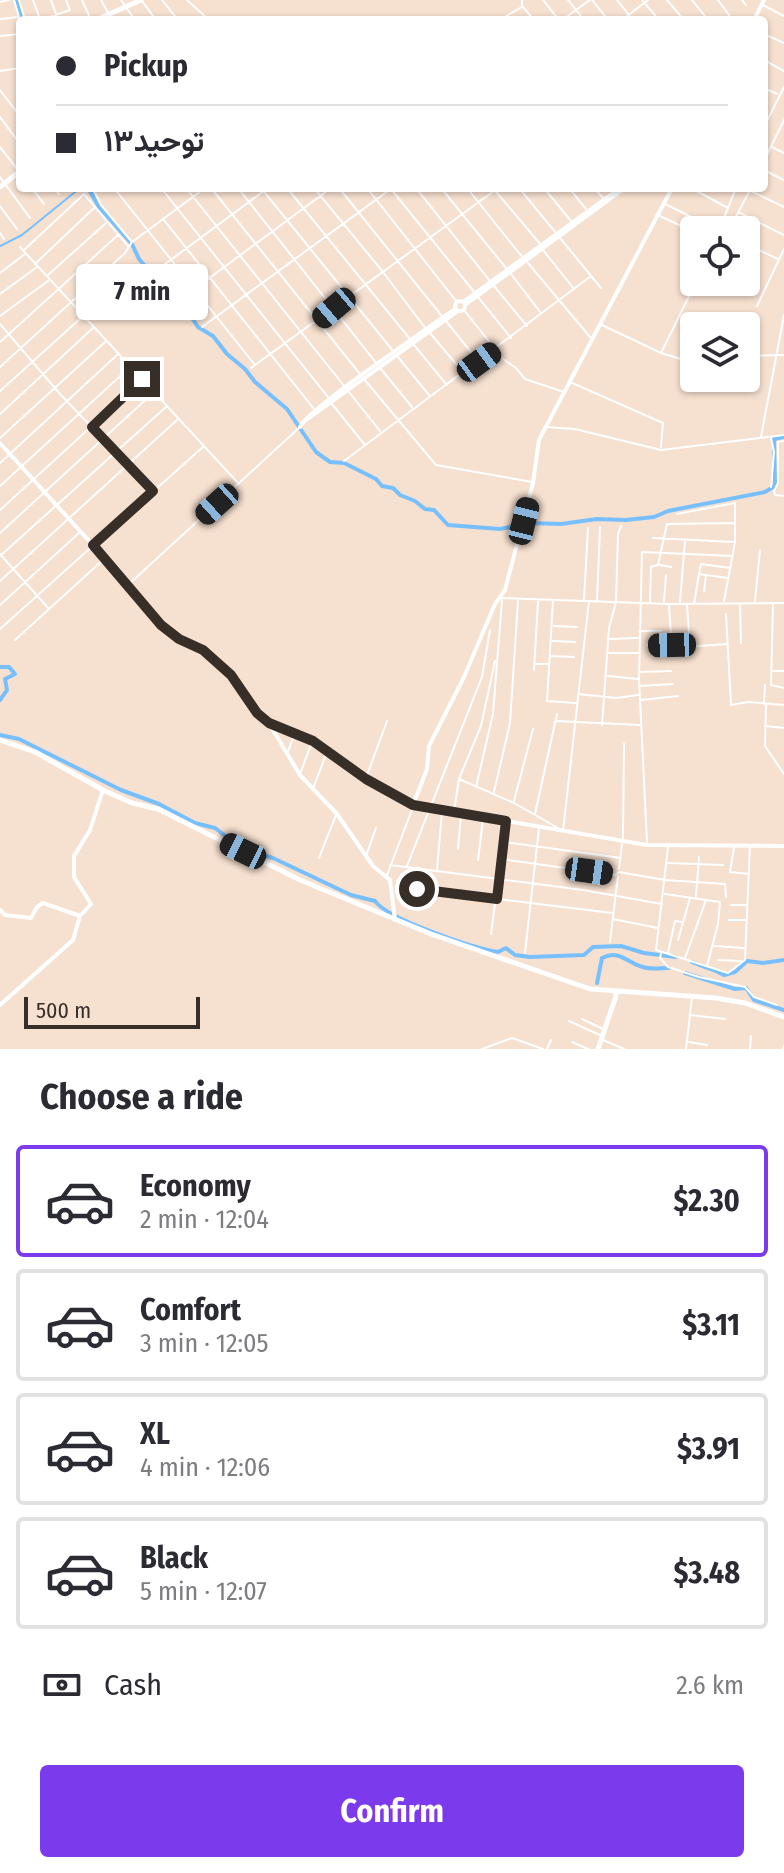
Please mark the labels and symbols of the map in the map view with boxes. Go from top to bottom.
callout: 7 min [76,263,208,319]
car [308,283,360,333]
car [453,338,505,386]
route end [124,361,160,397]
car [191,479,243,529]
car [507,495,541,547]
car [648,633,696,657]
car [216,830,270,872]
car [564,856,614,886]
route start [399,871,435,907]
scale bar [24,993,200,1029]

